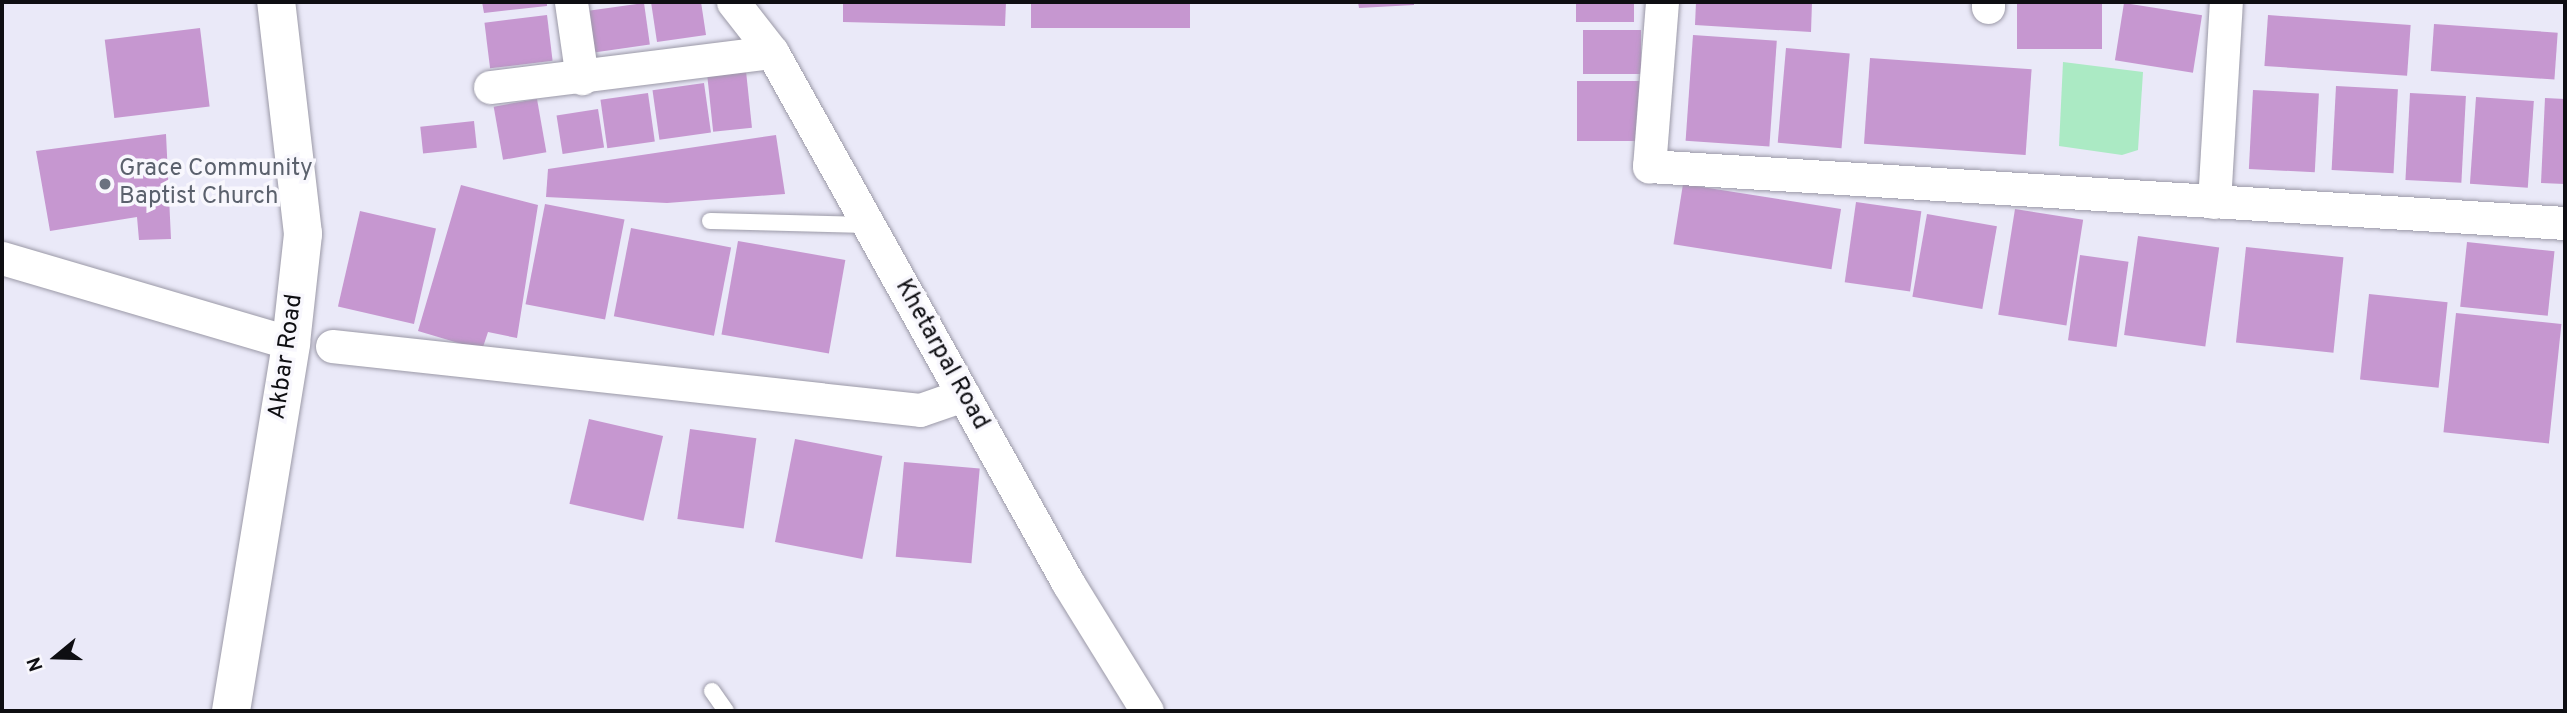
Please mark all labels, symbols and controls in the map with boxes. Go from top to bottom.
place label: Grace Community Baptist Church [119,156,313,212]
marker: Grace Community Baptist Church [97,176,113,192]
street label: Khetarpal Road [888,275,994,435]
street label: Akbar Road [264,292,310,422]
north arrow [21,622,91,692]
text: N [23,653,50,674]

